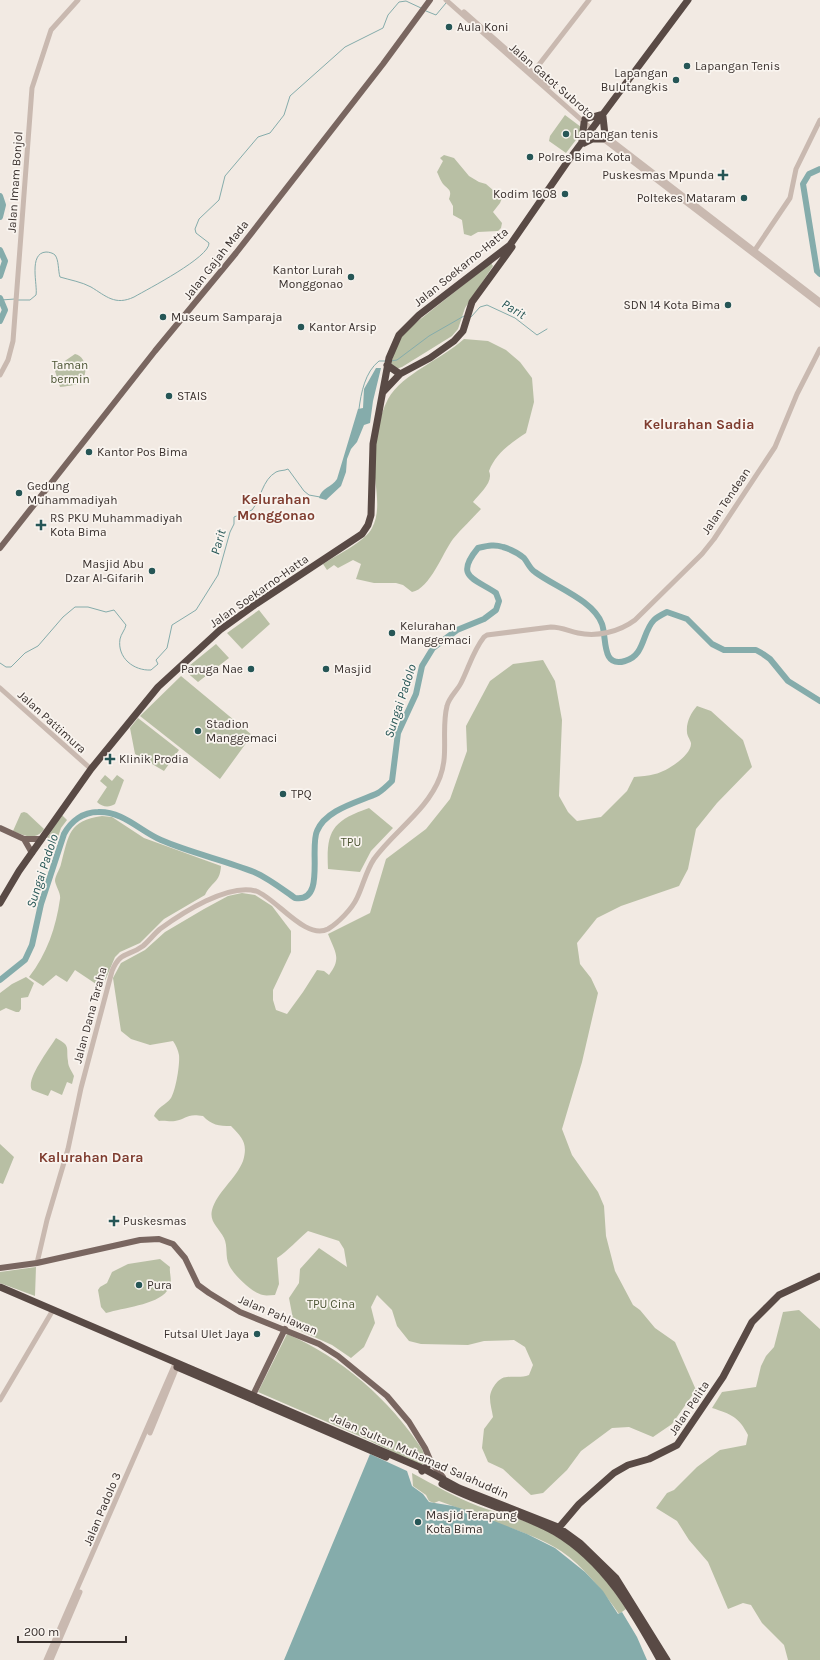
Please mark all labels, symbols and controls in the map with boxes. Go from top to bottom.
place label: Aula Koni [457,20,509,34]
marker: Aula Koni [444,22,454,32]
street label: Jalan Gatot Subroto [507,40,597,122]
place label: Lapangan Tenis [695,59,780,73]
marker: Lapangan Tenis [682,61,692,71]
place label: Lapangan Bulutangkis [601,66,668,94]
marker: Lapangan Bulutangkis [671,75,681,85]
place label: Lapangan tenis [574,127,658,141]
marker: Lapangan tenis [561,129,571,139]
street label: Jalan Imam Bonjol [4,131,26,233]
place label: Polres Bima Kota [538,150,631,164]
marker: Polres Bima Kota [525,152,535,162]
place label: Puskesmas Mpunda [602,168,714,182]
marker: Puskesmas Mpunda [717,169,729,181]
place label: Kodim 1608 [493,187,557,201]
marker: Kodim 1608 [560,189,570,199]
place label: Poltekes Mataram [637,191,736,205]
marker: Poltekes Mataram [739,193,749,203]
street label: Jalan Gajah Mada [181,218,251,302]
street label: Jalan Soekarno-Hatta [411,225,511,309]
place label: Kantor Lurah Monggonao [273,263,343,291]
marker: Kantor Lurah Monggonao [346,272,356,282]
water label: Parit [499,296,529,322]
place label: SDN 14 Kota Bima [624,298,720,312]
marker: SDN 14 Kota Bima [723,300,733,310]
place label: Museum Samparaja [171,310,282,324]
marker: Museum Samparaja [158,312,168,322]
place label: Kantor Arsip [309,320,377,334]
marker: Kantor Arsip [296,322,306,332]
park label: Taman bermin [50,358,90,386]
place label: STAIS [177,389,207,403]
marker: STAIS [164,391,174,401]
district label: Kelurahan Sadia [644,416,754,433]
place label: Kantor Pos Bima [97,445,188,459]
marker: Kantor Pos Bima [84,447,94,457]
street label: Jalan Tendean [699,465,753,537]
place label: Gedung Muhammadiyah [27,479,117,507]
marker: Gedung Muhammadiyah [14,488,24,498]
district label: Kelurahan Monggonao [237,491,315,524]
place label: RS PKU Muhammadiyah Kota Bima [50,511,183,539]
marker: RS PKU Muhammadiyah Kota Bima [35,519,47,531]
water label: Parit [207,527,229,556]
street label: Jalan Soekarno-Hatta [207,552,311,630]
place label: Masjid Abu Dzar Al-Gifarih [65,557,144,585]
marker: Masjid Abu Dzar Al-Gifarih [147,566,157,576]
place label: Kelurahan Manggemaci [400,619,471,647]
marker: Kelurahan Manggemaci [387,628,397,638]
place label: Paruga Nae [181,662,243,676]
place label: Masjid [334,662,372,676]
water label: Sungai Padolo [381,662,419,740]
marker: Paruga Nae [246,664,256,674]
marker: Masjid [321,664,331,674]
street label: Jalan Pattimura [15,688,89,756]
place label: Stadion Manggemaci [206,717,277,745]
marker: Stadion Manggemaci [193,726,203,736]
place label: Klinik Prodia [119,752,189,766]
marker: Klinik Prodia [104,753,116,765]
place label: TPQ [291,787,312,801]
marker: TPQ [278,789,288,799]
water label: Sungai Padolo [23,832,61,910]
park label: TPU [341,835,361,849]
street label: Jalan Dana Taraha [70,965,110,1065]
district label: Kalurahan Dara [39,1149,143,1166]
place label: Puskesmas [123,1214,187,1228]
marker: Puskesmas [108,1215,120,1227]
place label: Pura [147,1278,172,1292]
marker: Pura [134,1280,144,1290]
street label: Jalan Pahlawan [236,1292,320,1338]
park label: TPU Cina [307,1297,355,1311]
place label: Futsal Ulet Jaya [164,1327,249,1341]
marker: Futsal Ulet Jaya [252,1329,262,1339]
street label: Jalan Pelita [666,1378,712,1438]
street label: Jalan Sultan Muhamad Salahuddin [329,1410,511,1502]
street label: Jalan Padolo 3 [80,1470,124,1548]
place label: Masjid Terapung Kota Bima [426,1508,517,1536]
marker: Masjid Terapung Kota Bima [413,1517,423,1527]
scale bar [18,1618,126,1644]
text: 200 m [24,1625,59,1639]

